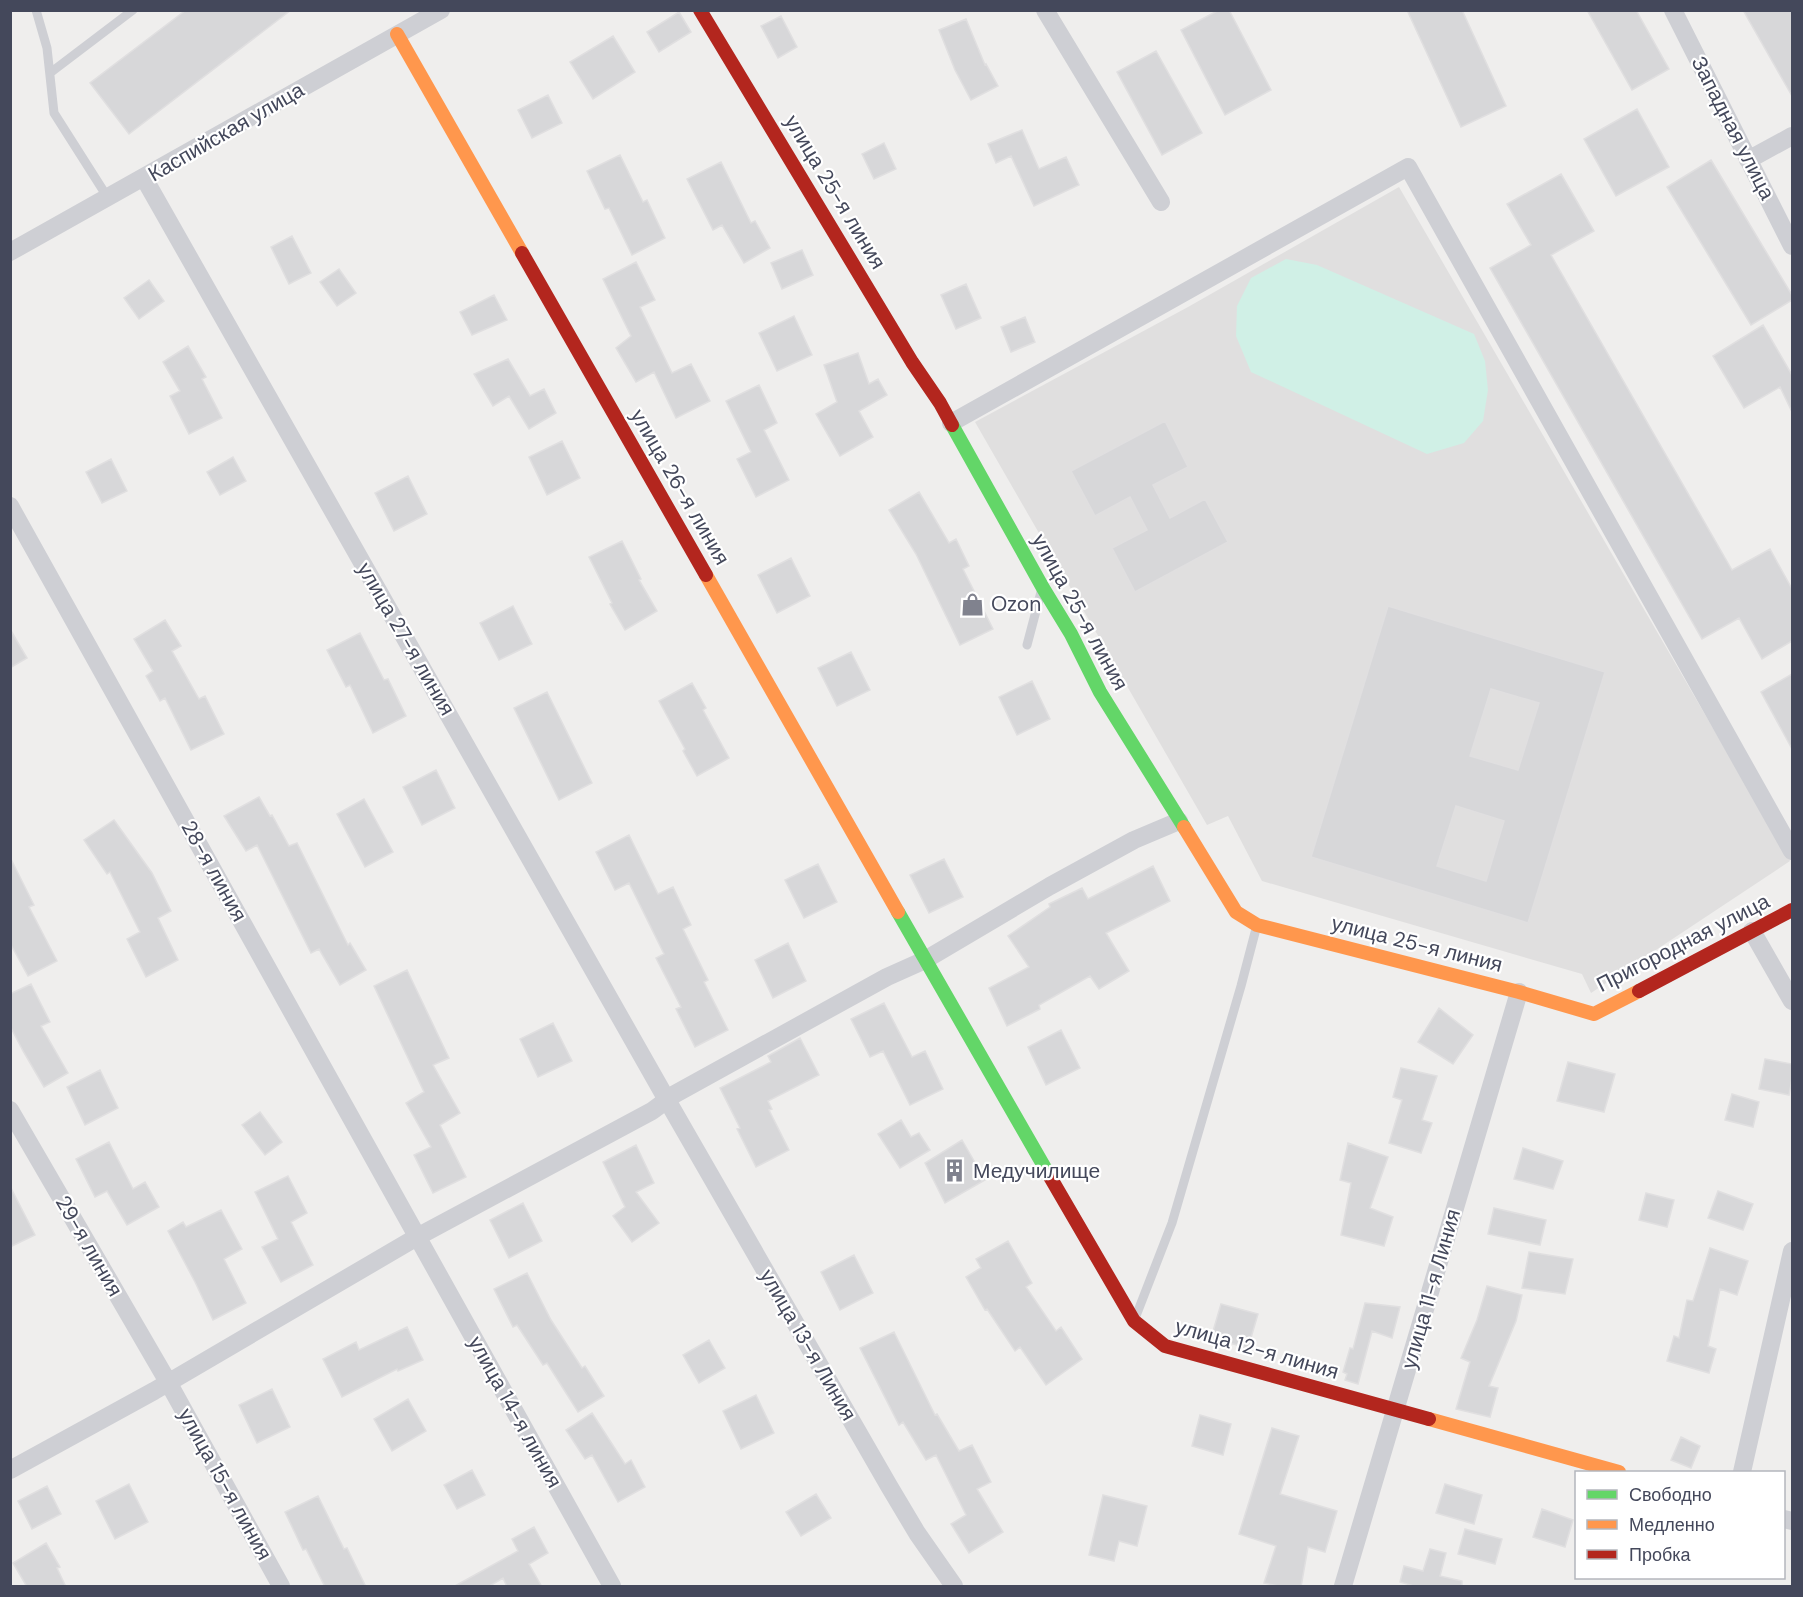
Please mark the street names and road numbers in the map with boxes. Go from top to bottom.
street label: Западная улица [1685,51,1781,205]
street label: Каспийская улица [143,76,309,188]
street label: улица 25-я линия [778,110,892,274]
street label: улица 26-я линия [624,404,736,570]
street label: улица 25-я линия [1025,529,1135,695]
street label: улица 27-я линия [351,557,461,721]
street label: 28-я линия [175,815,253,927]
street label: Пригородная улица [1592,887,1775,999]
street label: улица 25-я линия [1329,909,1505,979]
street label: 29-я линия [49,1190,129,1302]
street label: улица 11-я Линия [1395,1206,1467,1372]
street label: улица 13-я Линия [753,1264,863,1426]
street label: улица 12-я линия [1172,1312,1342,1386]
street label: улица 14-я линия [462,1331,568,1493]
street label: улица 15-я линия [172,1403,278,1565]

